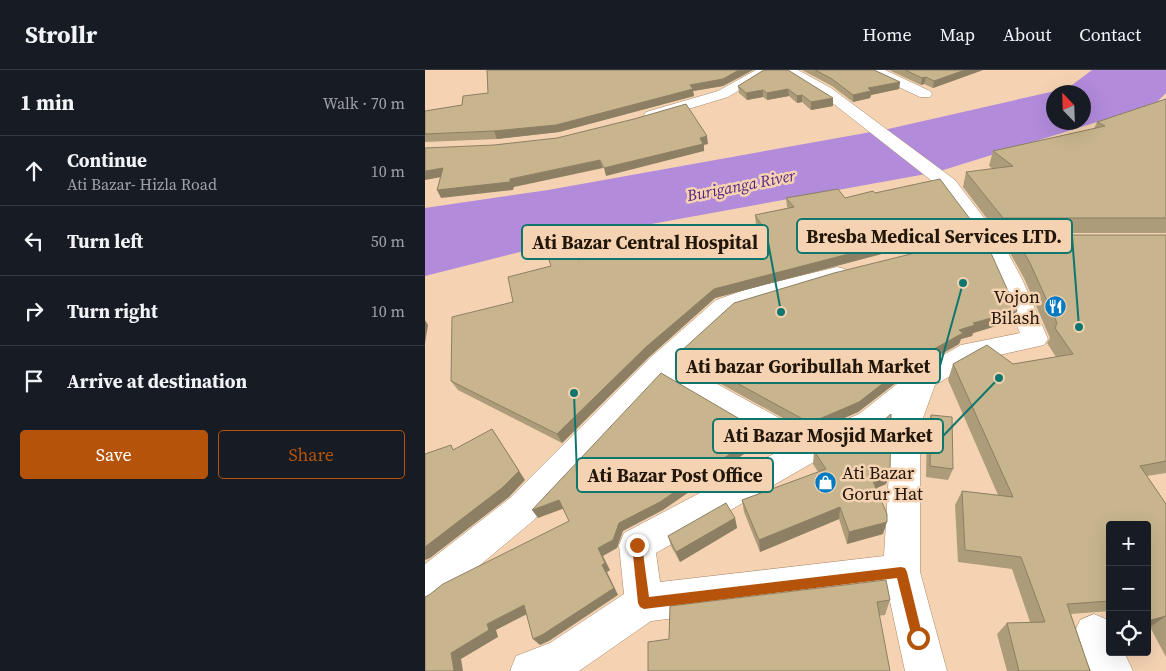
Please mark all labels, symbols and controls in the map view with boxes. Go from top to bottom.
text: Strollr [25,18,97,51]
text: Home [863,22,912,47]
text: Map [940,22,975,47]
text: About [1003,22,1051,47]
text: Contact [1079,22,1141,47]
north arrow [1046,85,1091,130]
text: 1 min [20,88,75,117]
text: Walk · 70 m [323,92,405,114]
text: Continue [67,147,147,173]
icon: ahead [20,157,48,185]
text: 10 m [371,160,405,182]
water label: Buriganga River [684,164,798,206]
text: Ati Bazar- Hizla Road [67,173,217,195]
callout: Bresba Medical Services LTD. [797,219,1072,253]
text: Bresba Medical Services LTD. [806,223,1062,249]
callout: Ati Bazar Central Hospital [522,225,768,259]
icon: left [20,227,48,255]
text: Turn left [67,228,143,254]
text: Ati Bazar Central Hospital [532,229,758,255]
text: 50 m [371,230,405,252]
place label: Vojon Bilash [991,284,1040,330]
restaurant icon: Vojon Bilash [1044,294,1068,318]
icon: right [20,297,48,325]
text: Turn right [67,298,158,324]
text: 10 m [371,300,405,322]
callout: Ati bazar Goribullah Market [676,349,940,383]
text: Ati bazar Goribullah Market [686,353,931,379]
icon: arrive [20,367,48,395]
text: Arrive at destination [67,368,247,394]
callout: Ati Bazar Mosjid Market [713,419,943,453]
text: Ati Bazar Mosjid Market [723,422,933,448]
button: Save [20,430,208,479]
button: Share [218,430,405,479]
callout: Ati Bazar Post Office [577,458,773,492]
place label: Ati Bazar Gorur Hat [842,460,923,506]
text: Ati Bazar Post Office [587,462,763,488]
shop icon: Ati Bazar Gorur Hat [814,470,838,494]
map controls [1106,521,1151,656]
button: + [1106,521,1151,566]
route end [626,534,649,557]
button: − [1106,566,1151,611]
button: locate [1106,611,1151,656]
route start [907,627,930,650]

